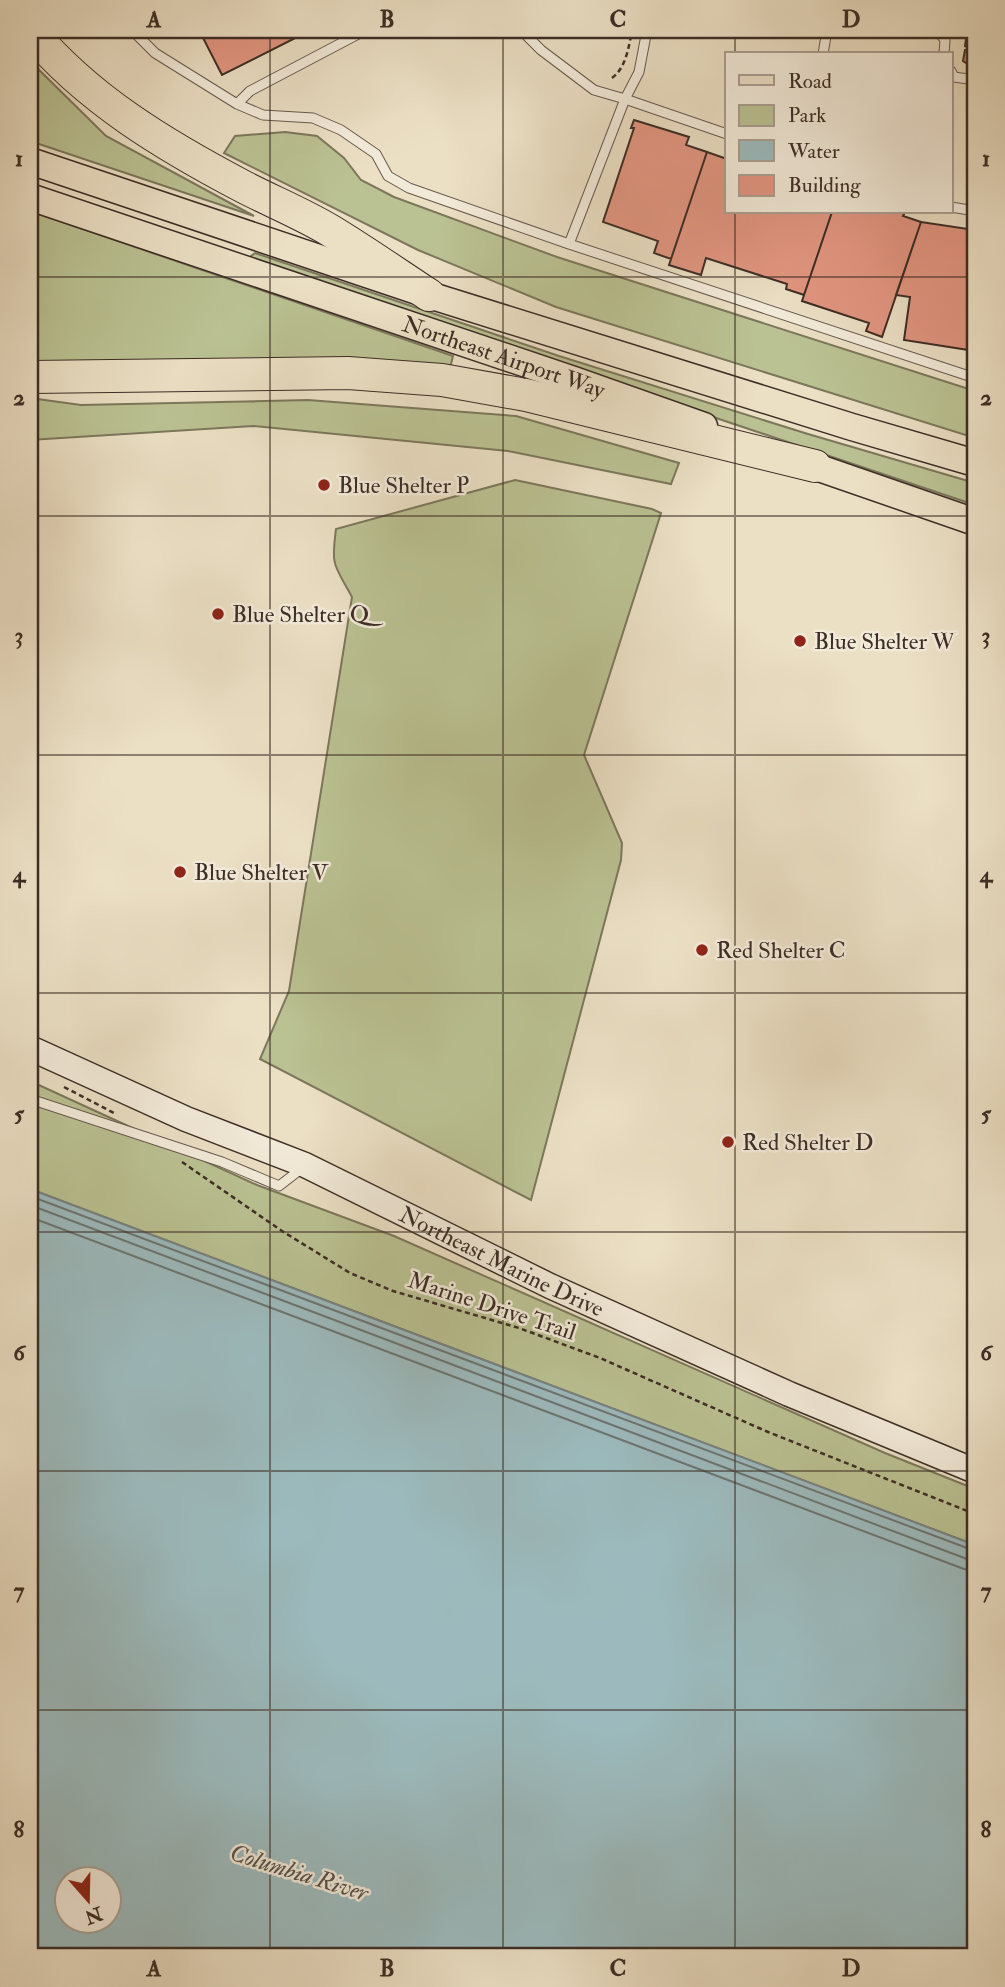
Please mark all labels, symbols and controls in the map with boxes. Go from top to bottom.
text: A [146,5,162,34]
text: B [379,5,395,34]
text: C [610,5,626,34]
text: D [842,5,860,34]
legend [725,52,953,214]
text: Road [788,68,833,95]
text: Park [788,102,826,129]
text: Water [787,138,840,165]
text: 1 [15,144,23,173]
text: 1 [982,144,990,173]
text: Building [788,172,861,199]
street label: Northeast Airport Way [399,309,610,405]
text: 2 [13,383,25,412]
text: 2 [980,383,992,412]
place label: Blue Shelter P [338,471,469,500]
marker: Blue Shelter P [316,477,332,493]
place label: Blue Shelter Q [232,600,384,629]
marker: Blue Shelter Q [210,606,226,622]
text: 3 [15,621,23,650]
text: 3 [982,621,990,650]
place label: Blue Shelter W [814,627,957,656]
marker: Blue Shelter W [792,633,808,649]
place label: Blue Shelter V [194,858,329,887]
text: 4 [12,860,27,889]
text: 4 [979,860,994,889]
marker: Blue Shelter V [172,864,188,880]
place label: Red Shelter C [716,936,846,965]
marker: Red Shelter C [694,942,710,958]
text: 5 [14,1099,25,1128]
text: 5 [981,1099,992,1128]
place label: Red Shelter D [742,1128,874,1157]
marker: Red Shelter D [720,1134,736,1150]
street label: Northeast Marine Drive [395,1199,609,1323]
street label: Marine Drive Trail [404,1265,580,1347]
text: 6 [13,1338,27,1367]
text: 6 [980,1338,994,1367]
text: 7 [14,1576,25,1605]
text: 7 [981,1576,992,1605]
text: 8 [14,1815,25,1844]
text: 8 [981,1815,992,1844]
water label: Columbia River [226,1837,373,1909]
north arrow [52,1864,122,1934]
text: N [80,1901,107,1930]
text: A [146,1954,162,1983]
text: B [379,1954,395,1983]
text: C [610,1954,626,1983]
text: D [842,1954,860,1983]

